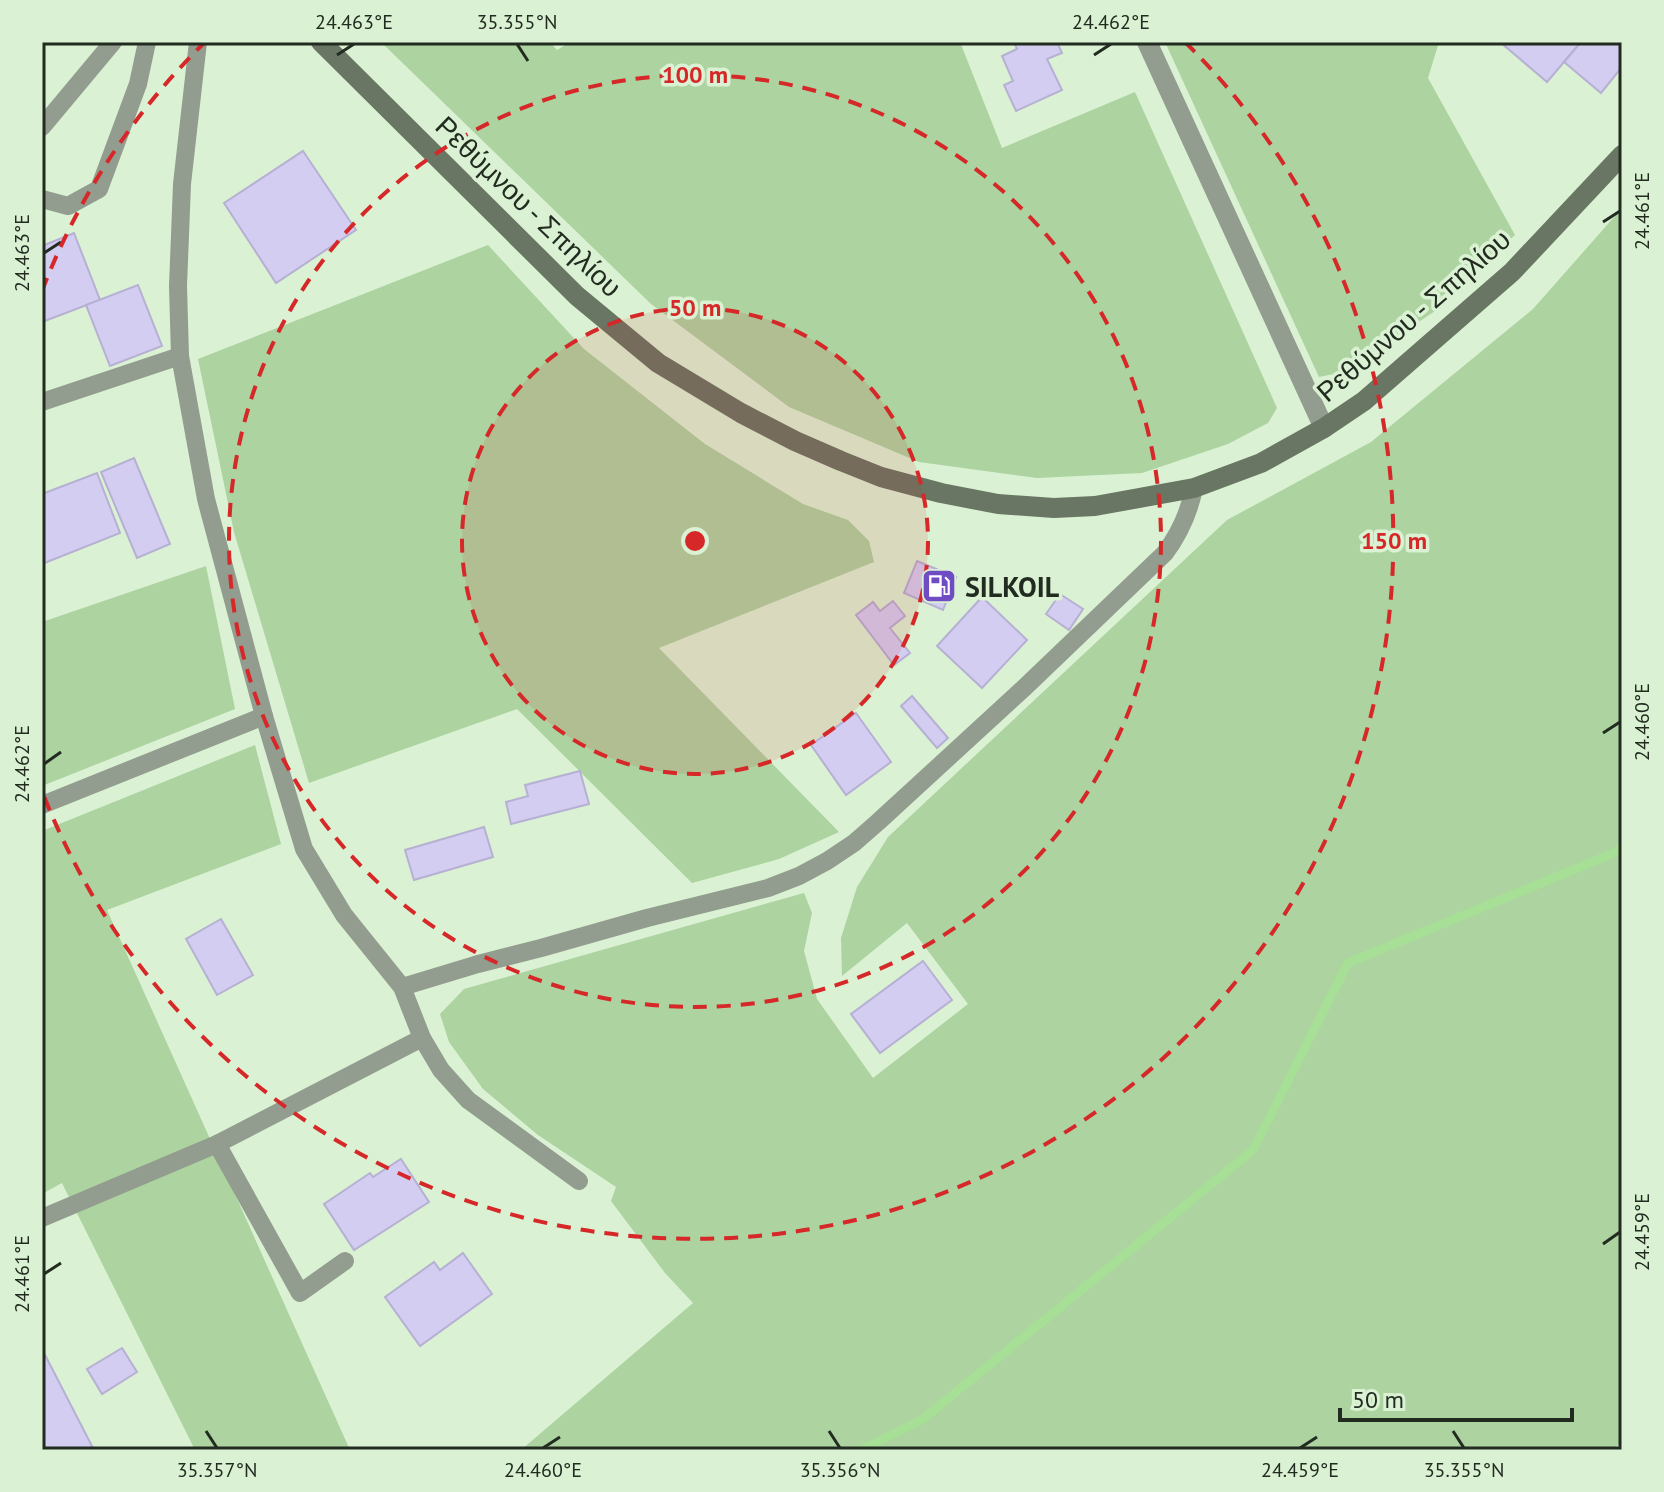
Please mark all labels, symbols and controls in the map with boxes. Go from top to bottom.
text: 24.463°E [315,9,393,35]
text: 35.355°N [477,9,557,35]
text: 24.462°E [1072,9,1150,35]
text: 100 m [662,59,728,90]
street label: Ρεθύμνου - Σπηλίου [428,107,630,305]
text: 24.461°E [1629,172,1655,250]
text: 24.463°E [9,214,35,292]
street label: Ρεθύμνου - Σπηλίου [1308,221,1518,409]
text: 50 m [669,292,721,323]
text: 150 m [1361,525,1427,556]
centre of rings [681,527,709,555]
fuel station icon: SILKOIL [920,567,958,605]
place label: SILKOIL [965,568,1060,605]
text: 24.460°E [1629,683,1655,761]
text: 24.462°E [9,725,35,803]
text: 24.459°E [1629,1193,1655,1271]
text: 24.461°E [9,1235,35,1313]
scale bar [1340,1372,1572,1422]
text: 50 m [1352,1384,1404,1415]
text: 35.357°N [177,1457,257,1483]
text: 24.460°E [504,1457,582,1483]
text: 35.356°N [800,1457,880,1483]
text: 24.459°E [1261,1457,1339,1483]
text: 35.355°N [1424,1457,1504,1483]

